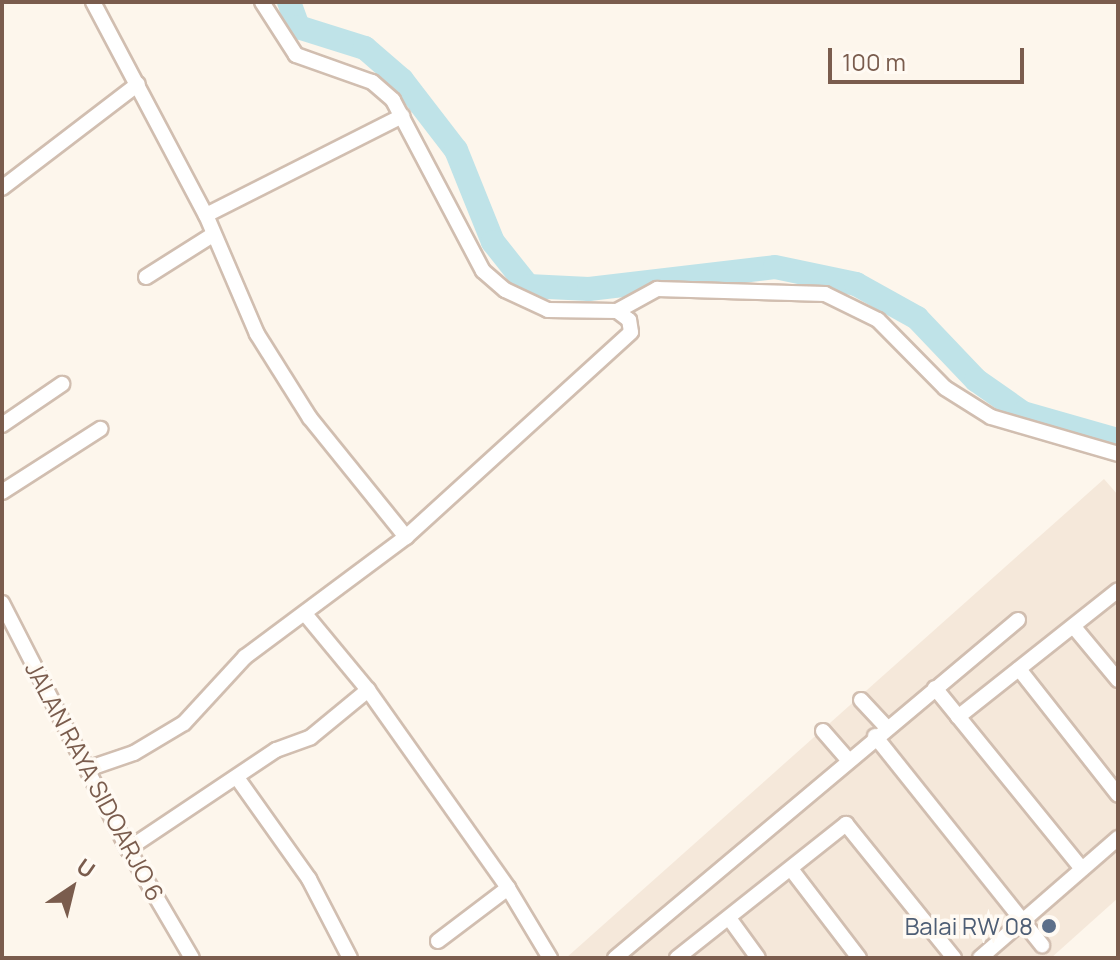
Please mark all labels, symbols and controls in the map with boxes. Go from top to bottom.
scale bar [832,32,1028,82]
text: 100 m [842,45,906,78]
street label: JALAN RAYA SIDOARJO 6 [20,656,170,906]
north arrow [32,848,112,928]
text: U [71,852,101,885]
place label: Balai RW 08 [905,912,1033,940]
marker: Balai RW 08 [1040,917,1058,935]

